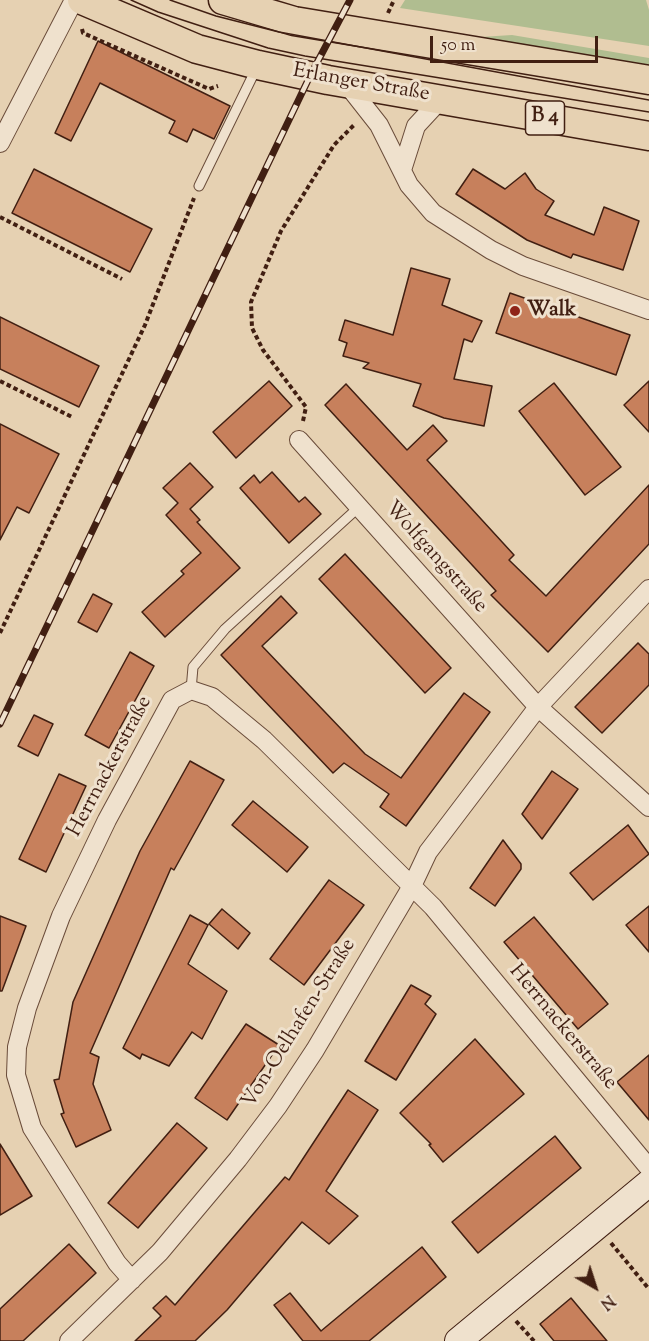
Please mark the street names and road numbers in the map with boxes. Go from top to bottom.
street label: Erlanger Straße [291,60,431,108]
road number: B 4 [526,101,564,135]
street label: Wolfgangstraße [378,497,492,619]
street label: Herrnackerstraße [63,692,159,842]
street label: Von-Oelhafen-Straße [238,935,362,1113]
street label: Herrnackerstraße [502,960,622,1096]

